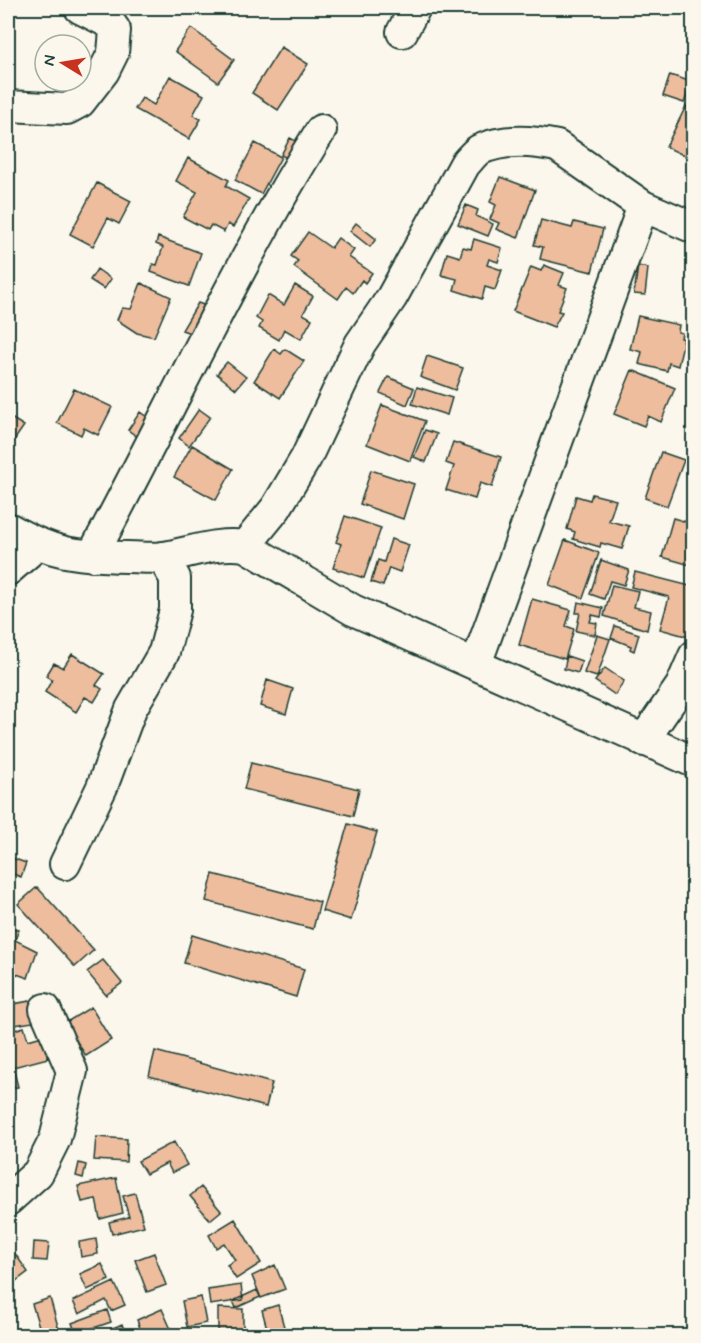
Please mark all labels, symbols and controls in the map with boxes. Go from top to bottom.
north arrow [33,33,93,93]
text: N [38,53,61,68]

